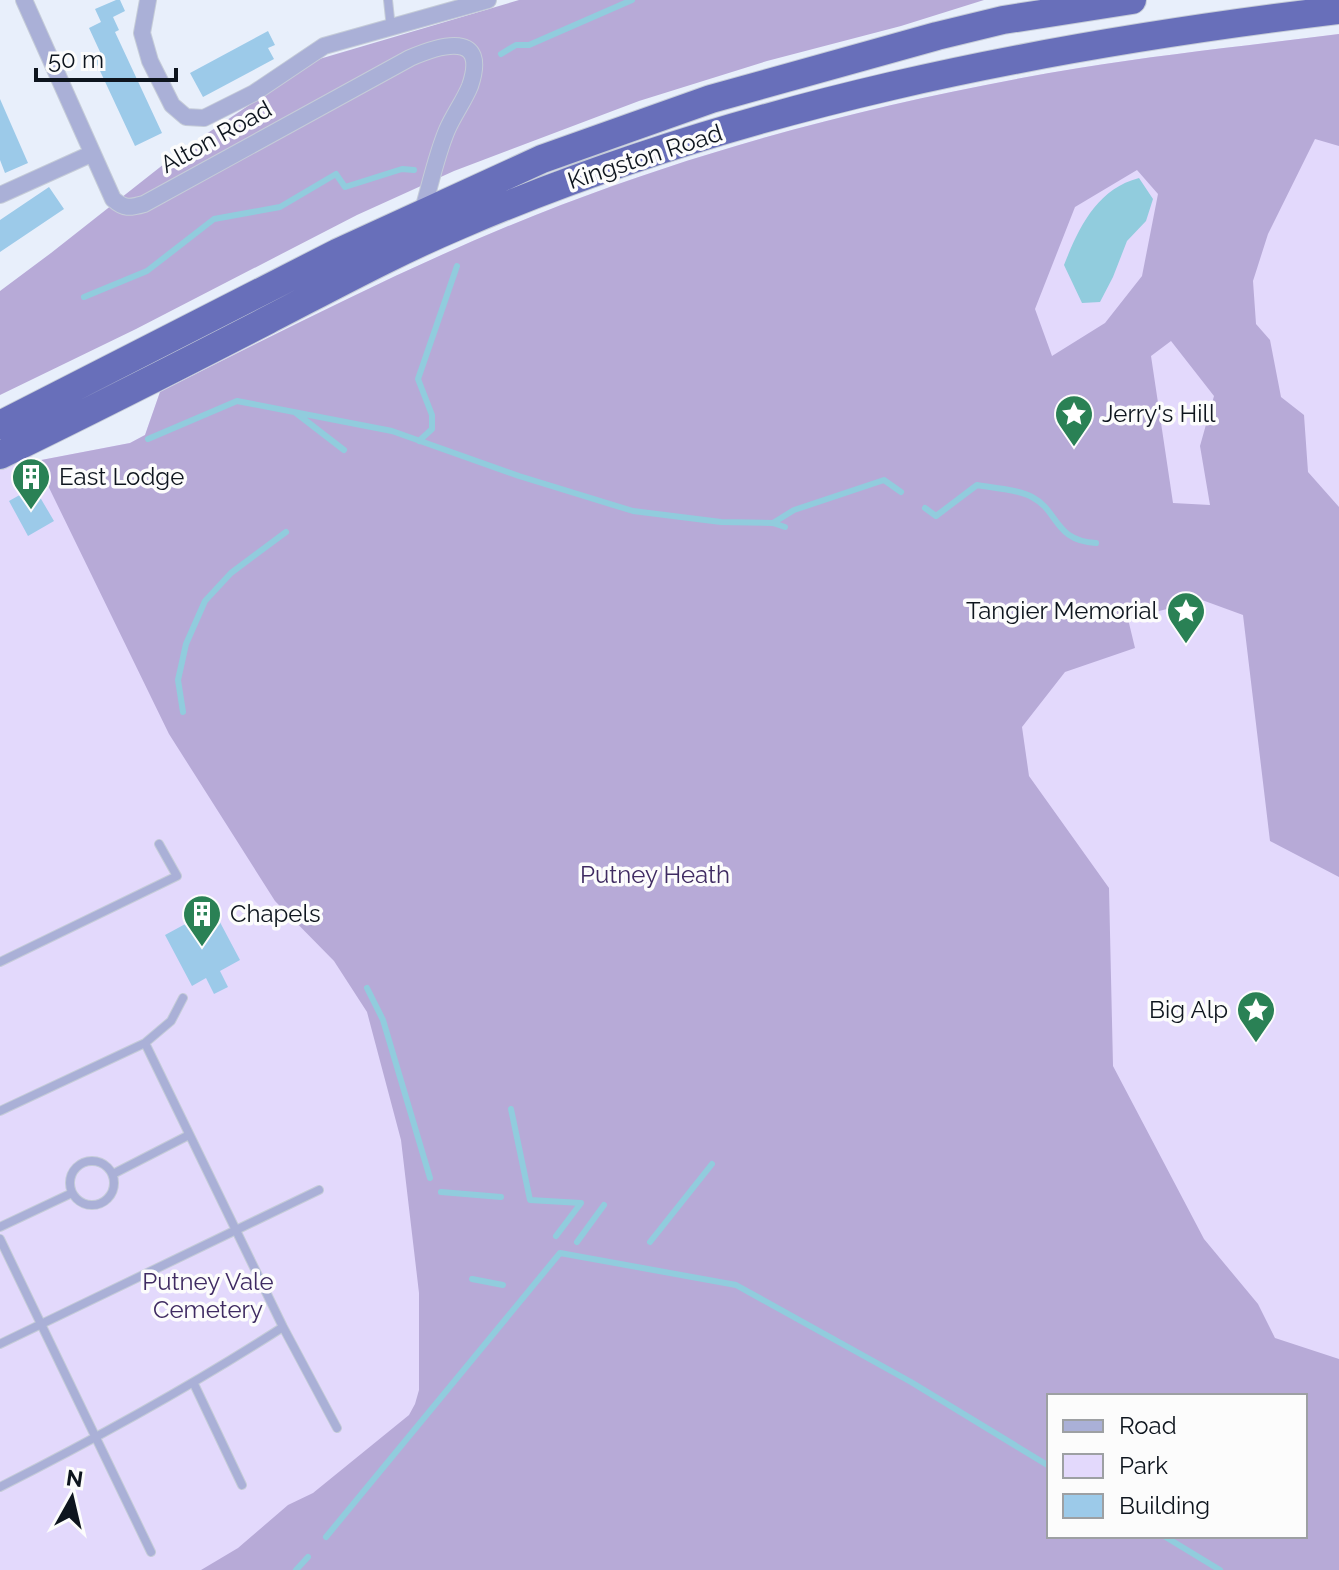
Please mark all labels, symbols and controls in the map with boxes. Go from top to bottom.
scale bar [36,32,176,82]
text: 50 m [48,45,104,74]
street label: Alton Road [155,94,276,179]
street label: Kingston Road [564,118,726,195]
place icon: Jerry's Hill [1053,393,1095,448]
place label: Jerry's Hill [1102,399,1216,428]
building icon: East Lodge [10,456,52,511]
place label: East Lodge [59,462,184,491]
place icon: Tangier Memorial [1165,590,1207,645]
place label: Tangier Memorial [966,596,1158,625]
park label: Putney Heath [580,860,730,889]
building icon: Chapels [181,893,223,948]
place label: Chapels [230,899,321,928]
place icon: Big Alp [1235,989,1277,1044]
place label: Big Alp [1149,995,1228,1024]
park label: Putney Vale Cemetery [142,1267,274,1324]
legend [1047,1394,1307,1538]
text: Road [1119,1411,1177,1440]
text: Park [1119,1451,1168,1480]
north arrow [32,1458,112,1538]
text: N [65,1464,85,1492]
text: Building [1119,1491,1210,1520]

